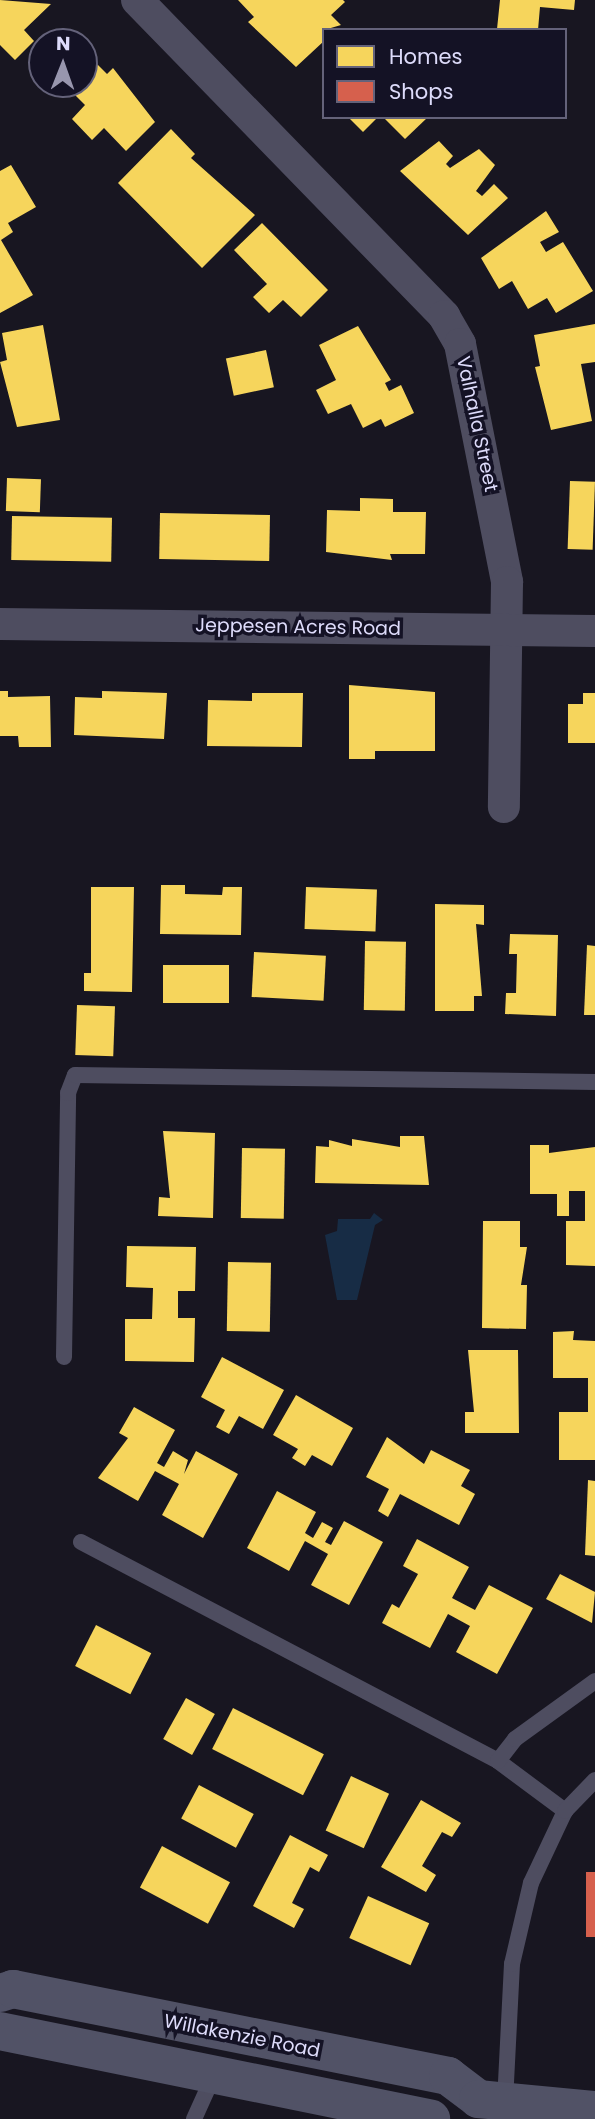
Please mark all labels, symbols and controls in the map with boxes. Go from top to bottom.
north arrow [28,28,98,98]
legend [322,28,567,119]
text: N [56,30,71,57]
text: Homes [389,42,463,71]
text: Shops [389,77,453,106]
street label: Valhalla Street [451,354,503,494]
street label: Jeppesen Acres Road [195,614,401,640]
street label: Willakenzie Road [162,2010,322,2062]

